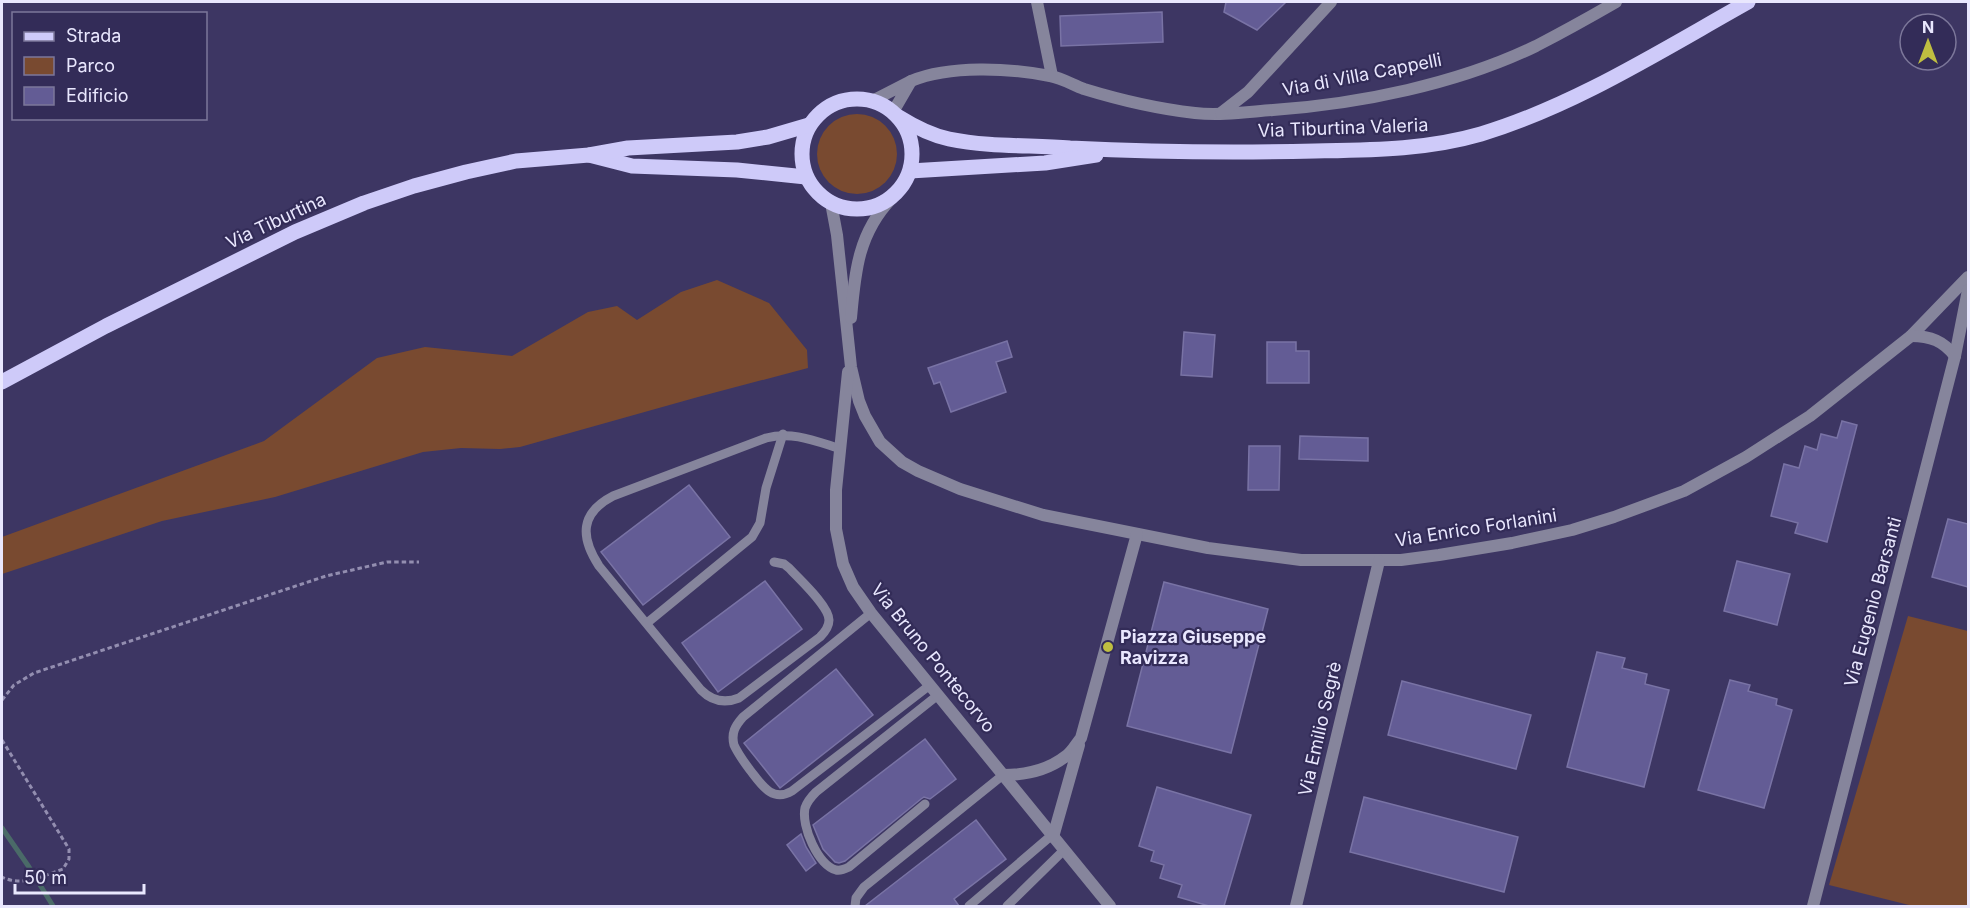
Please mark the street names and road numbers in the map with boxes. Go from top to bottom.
street label: Via di Villa Cappelli [1280,49,1443,100]
street label: Via Tiburtina Valeria [1257,114,1429,141]
street label: Via Tiburtina [223,188,329,253]
street label: Via Enrico Forlanini [1394,504,1558,551]
street label: Via Eugenio Barsanti [1840,515,1905,689]
street label: Via Bruno Pontecorvo [867,579,1000,736]
street label: Via Emilio Segrè [1294,660,1345,798]

